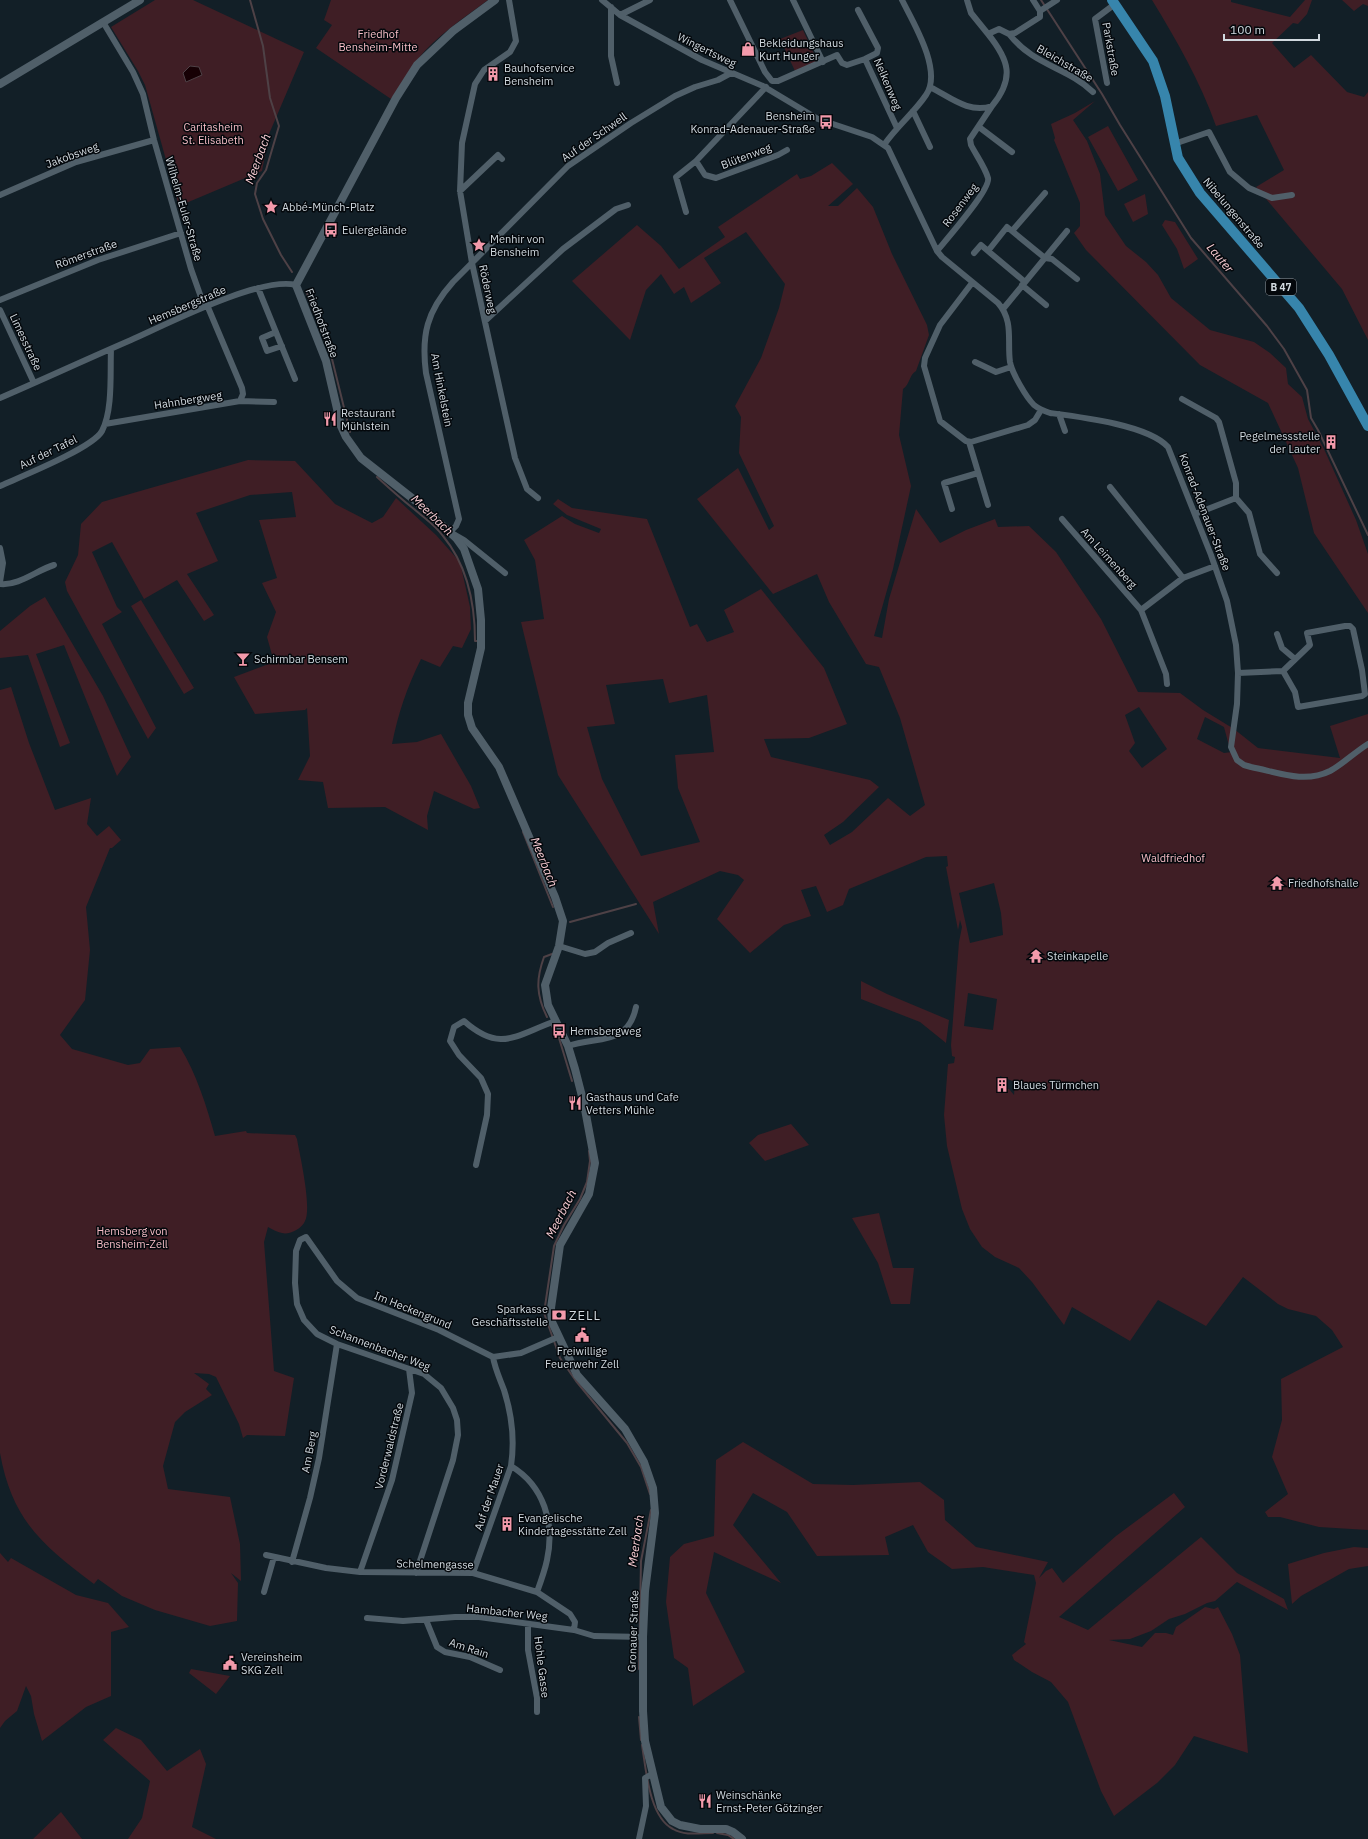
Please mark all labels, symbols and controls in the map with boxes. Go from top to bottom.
scale bar [1224,16,1319,42]
street label: Parkstraße [1099,21,1123,77]
text: 100 m [1230,22,1265,37]
park label: Friedhof Bensheim-Mitte [338,27,418,54]
street label: Wingertsweg [675,30,739,70]
place label: Bekleidungshaus Kurt Hunger [759,36,844,63]
shop icon: Bekleidungshaus Kurt Hunger [740,41,756,57]
street label: Bleichstraße [1034,41,1096,85]
street label: Nelkenweg [871,56,905,112]
place label: Bauhofservice Bensheim [504,61,574,88]
building icon: Bauhofservice Bensheim [485,66,501,82]
street label: Auf der Schwell [558,109,630,165]
place label: Bensheim Konrad-Adenauer-Straße [690,109,815,136]
bus stop icon: Bensheim Konrad-Adenauer-Straße [818,114,834,130]
park label: Caritasheim St. Elisabeth [182,120,244,147]
water label: Meerbach [241,131,274,186]
street label: Jakobsweg [44,139,100,171]
street label: Blütenweg [719,140,773,172]
street label: Wilhelm-Euler-Straße [162,155,206,263]
street label: Nibelungenstraße [1200,175,1268,251]
street label: Rosenweg [939,180,981,230]
place icon: Abbé-Münch-Platz [263,199,279,215]
place label: Abbé-Münch-Platz [282,200,374,214]
bus stop icon: Eulergelände [323,222,339,238]
place label: Eulergelände [342,223,407,237]
place label: Menhir von Bensheim [490,232,545,259]
street label: Römerstraße [53,236,119,272]
place icon: Menhir von Bensheim [471,237,487,253]
water label: Lauter [1204,240,1237,276]
street label: Röderweg [476,263,500,315]
road number: B 47 [1266,279,1296,295]
street label: Hemsbergstraße [146,282,228,328]
street label: Friedhofstraße [302,286,342,360]
street label: Limesstraße [7,311,45,373]
street label: Am Hinkelstein [428,352,456,428]
street label: Hahnbergweg [153,388,223,412]
place label: Restaurant Mühlstein [341,406,395,433]
restaurant icon: Restaurant Mühlstein [322,411,338,427]
place label: Pegelmessstelle der Lauter [1239,429,1320,456]
street label: Auf der Tafel [17,432,79,472]
building icon: Pegelmessstelle der Lauter [1323,434,1339,450]
street label: Konrad-Adenauer-Straße [1176,451,1234,573]
water label: Meerbach [408,491,457,538]
street label: Am Leimenberg [1078,525,1140,592]
bar icon: Schirmbar Bensem [235,651,251,667]
place label: Schirmbar Bensem [254,652,348,666]
water label: Meerbach [528,835,561,889]
park label: Waldfriedhof [1141,851,1205,865]
temple icon: Friedhofshalle [1269,875,1285,891]
place label: Friedhofshalle [1288,876,1359,890]
temple icon: Steinkapelle [1028,948,1044,964]
place label: Steinkapelle [1047,949,1108,963]
bus stop icon: Hemsbergweg [551,1023,567,1039]
place label: Hemsbergweg [570,1024,641,1038]
building icon: Blaues Türmchen [994,1077,1010,1093]
place label: Blaues Türmchen [1013,1078,1099,1092]
place label: Gasthaus und Cafe Vetters Mühle [586,1090,679,1117]
restaurant icon: Gasthaus und Cafe Vetters Mühle [567,1095,583,1111]
water label: Meerbach [542,1187,579,1241]
park label: Hemsberg von Bensheim-Zell [96,1224,168,1251]
street label: Im Heckengrund [372,1288,454,1332]
place label: Sparkasse Geschäftsstelle [471,1302,548,1329]
bank icon: Sparkasse Geschäftsstelle [551,1307,567,1323]
district label: ZELL [569,1307,601,1324]
street label: Schannenbacher Weg [328,1322,433,1374]
public building icon: Freiwillige Feuerwehr Zell [574,1327,590,1343]
place label: Freiwillige Feuerwehr Zell [545,1344,619,1371]
street label: Vorderwaldstraße [371,1401,407,1491]
street label: Am Berg [298,1430,320,1474]
street label: Auf der Mauer [471,1462,507,1532]
place label: Evangelische Kindertagesstätte Zell [518,1511,627,1538]
water label: Meerbach [624,1514,647,1568]
building icon: Evangelische Kindertagesstätte Zell [499,1516,515,1532]
street label: Schelmengasse [396,1556,474,1572]
street label: Gronauer Straße [625,1590,641,1672]
street label: Hambacher Weg [466,1601,548,1623]
street label: Am Rain [447,1635,491,1661]
street label: Hohle Gasse [531,1635,553,1699]
place label: Vereinsheim SKG Zell [241,1650,302,1677]
public building icon: Vereinsheim SKG Zell [222,1655,238,1671]
place label: Weinschänke Ernst-Peter Götzinger [716,1788,823,1815]
restaurant icon: Weinschänke Ernst-Peter Götzinger [697,1793,713,1809]

